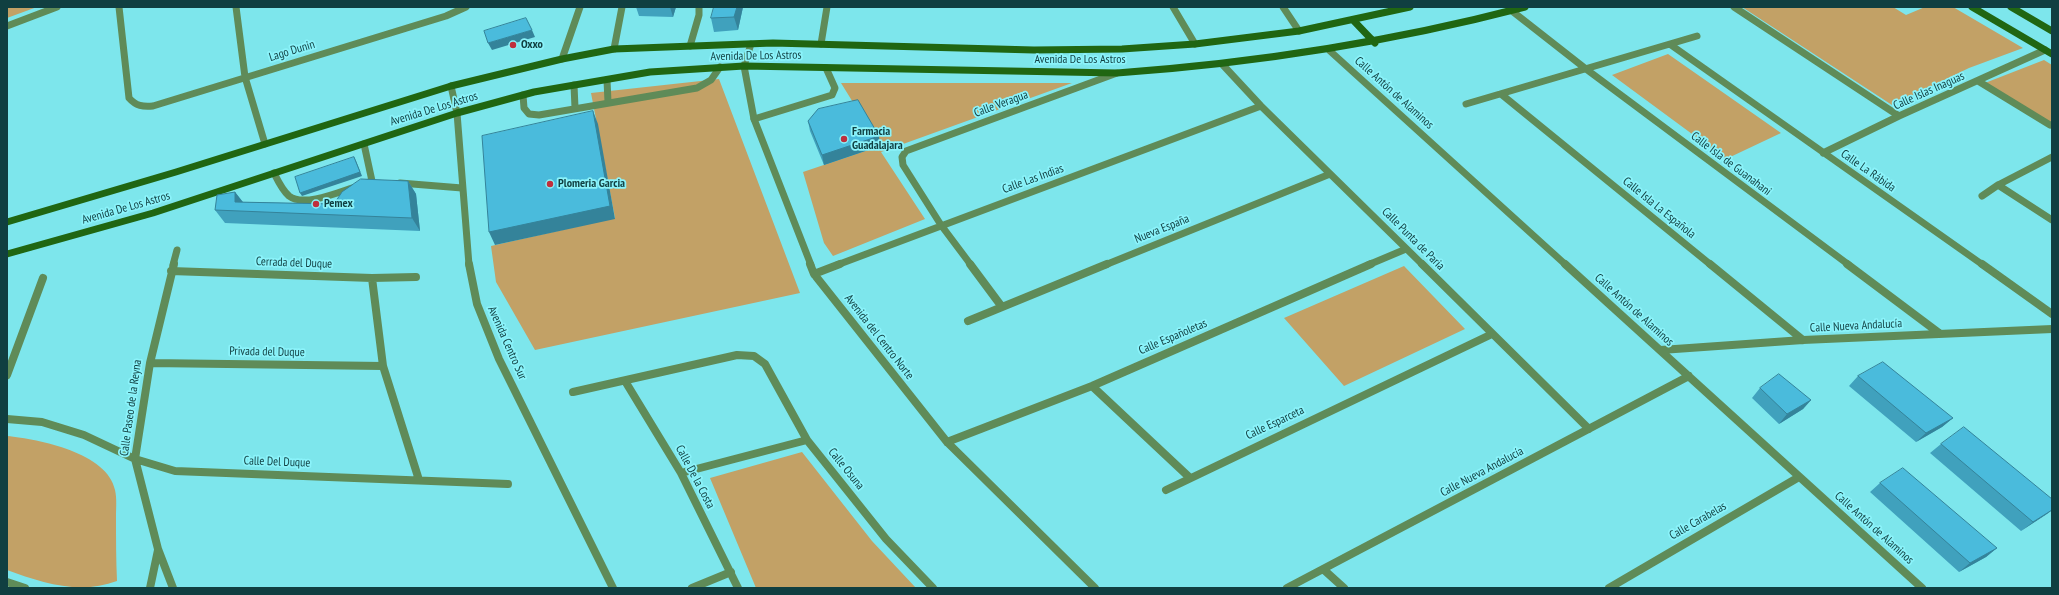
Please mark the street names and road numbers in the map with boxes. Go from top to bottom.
street label: Lago Dunin [267,37,317,65]
street label: Avenida De Los Astros [710,48,802,64]
street label: Avenida De Los Astros [1035,53,1125,67]
street label: Calle Antón de Alaminos [1352,54,1436,132]
street label: Calle Islas Inaguas [1891,69,1967,113]
street label: Calle Veragua [972,88,1030,120]
street label: Avenida De Los Astros [388,89,480,129]
street label: Calle Isla de Guanahani [1688,129,1774,199]
street label: Calle La Rábida [1838,147,1898,195]
street label: Calle Las Indias [1000,161,1066,197]
street label: Calle Isla La Española [1620,174,1698,242]
street label: Avenida De Los Astros [80,189,172,227]
street label: Calle Punta de Paria [1379,205,1447,273]
street label: Nueva España [1133,212,1191,246]
street label: Cerrada del Duque [256,254,332,272]
street label: Calle Antón de Alaminos [1592,271,1676,349]
street label: Avenida del Centro Norte [841,292,917,382]
street label: Avenida Centro Sur [484,304,530,382]
street label: Calle Españoletas [1137,316,1209,358]
street label: Calle Nueva Andalucía [1810,316,1902,336]
street label: Privada del Duque [229,344,305,360]
street label: Calle Paseo de la Reyna [117,359,145,457]
street label: Calle Esparceta [1243,403,1307,443]
street label: Calle De la Costa [672,443,718,511]
street label: Calle Nueva Andalucía [1438,444,1526,500]
street label: Calle Osuna [825,445,867,493]
street label: Calle Del Duque [243,454,311,470]
street label: Calle Antón de Alaminos [1832,489,1916,567]
street label: Calle Carabelas [1667,499,1729,543]

